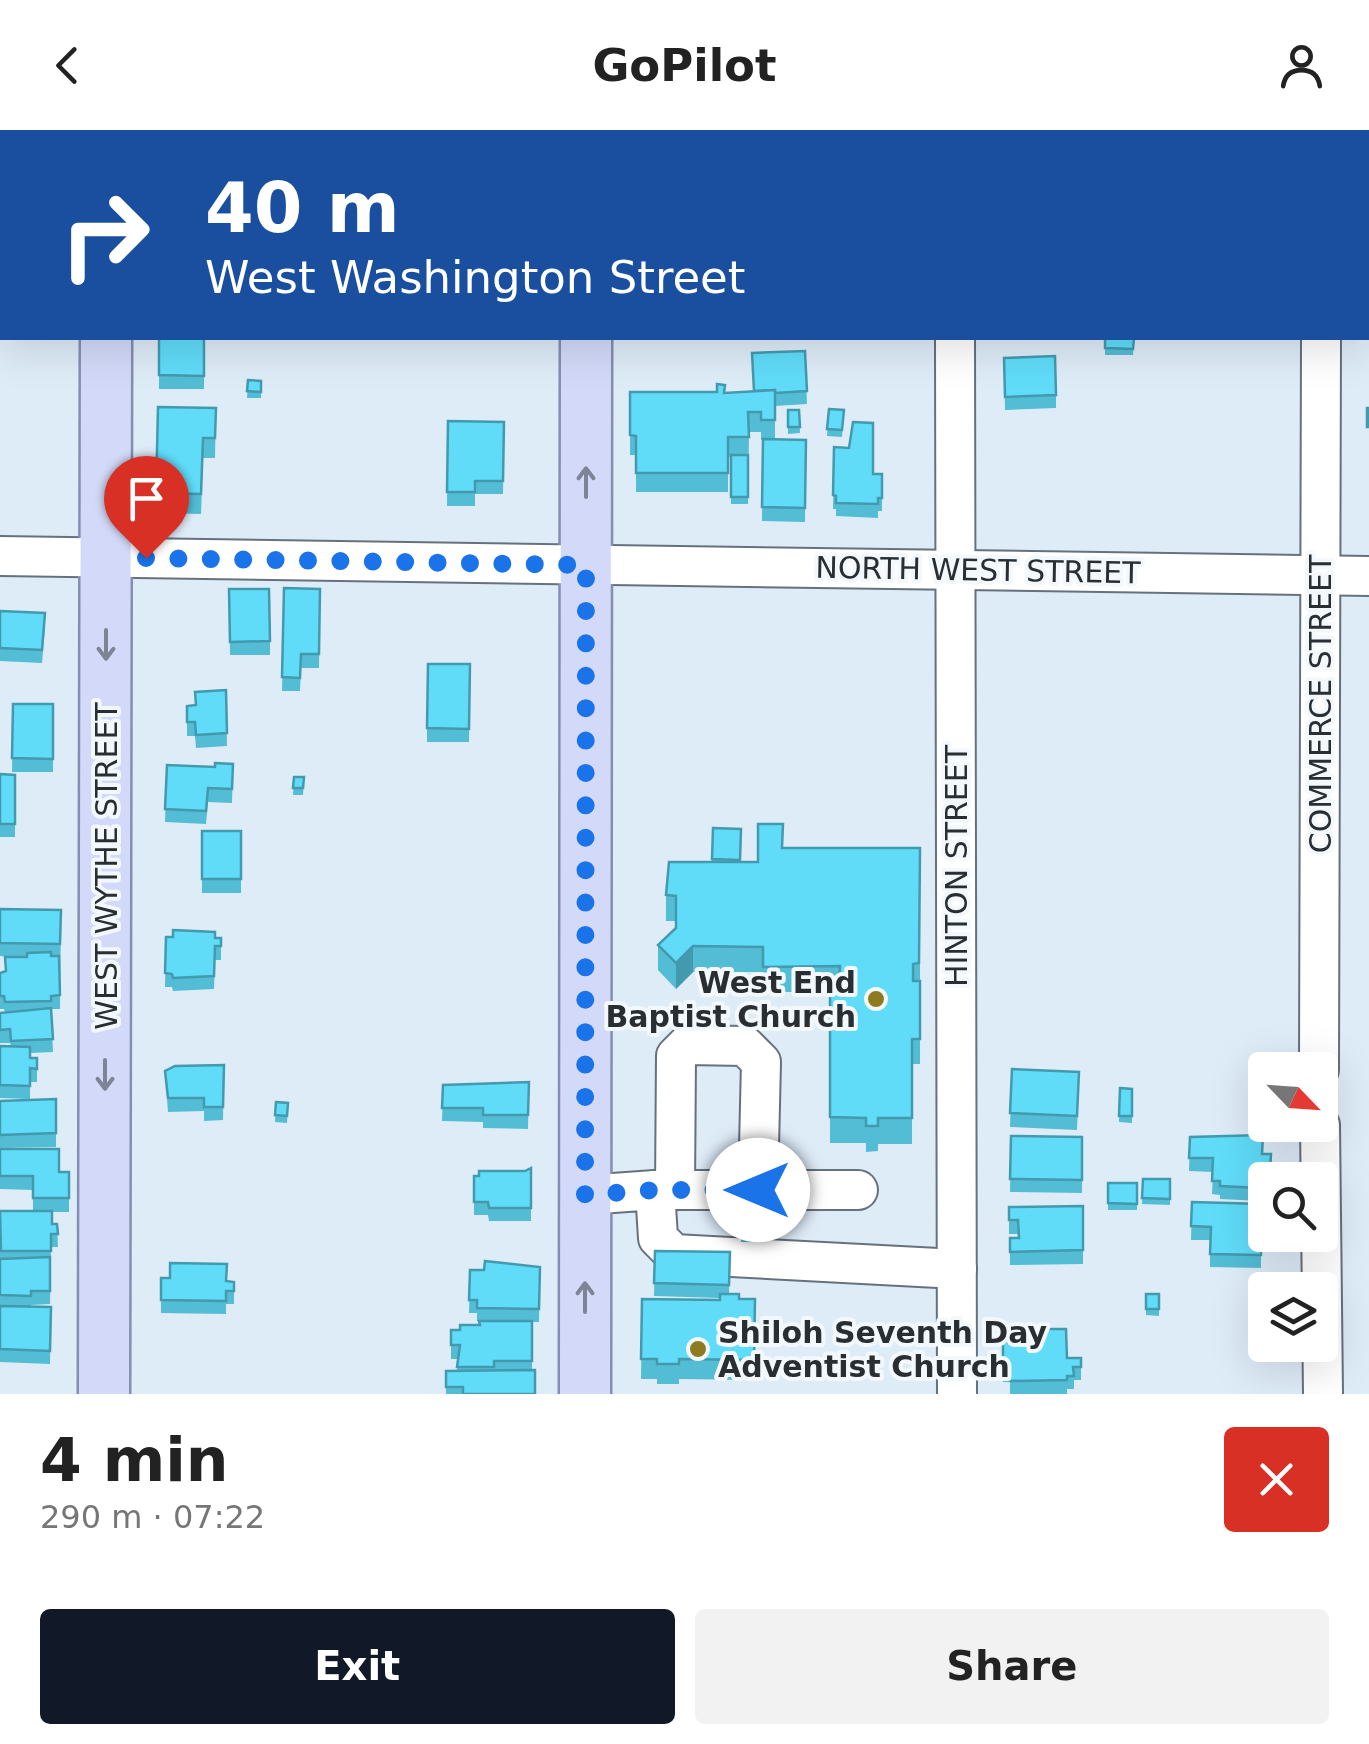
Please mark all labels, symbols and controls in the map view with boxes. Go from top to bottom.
icon: back [40,38,95,93]
icon: person [1274,38,1329,93]
text: GoPilot [592,39,777,92]
text: 40 m [205,167,400,249]
icon: right [40,170,170,300]
text: West Washington Street [205,251,745,304]
pin [104,456,189,559]
one-way arrow [576,466,596,498]
icon: arrive [119,471,174,526]
street label: NORTH WEST STREET [815,550,1142,590]
street label: COMMERCE STREET [1303,554,1338,853]
one-way arrow [96,628,116,660]
street label: WEST WYTHE STREET [89,702,124,1030]
street label: HINTON STREET [939,744,974,987]
place label: West End Baptist Church [605,965,856,1034]
marker: West End Baptist Church [865,988,887,1010]
north arrow [1248,1052,1338,1142]
map controls [1248,1052,1338,1362]
one-way arrow [96,1058,114,1090]
position arrow [706,1138,810,1242]
button: search [1248,1162,1338,1252]
button: layers [1248,1272,1338,1362]
one-way arrow [576,1281,594,1314]
place label: Shiloh Seventh Day Adventist Church [718,1315,1048,1384]
marker: Shiloh Seventh Day Adventist Church [687,1338,709,1360]
text: 4 min [40,1425,228,1495]
button: close [1224,1427,1329,1532]
text: 290 m · 07:22 [40,1498,265,1536]
button: Exit [40,1609,675,1724]
button: Share [695,1609,1329,1724]

